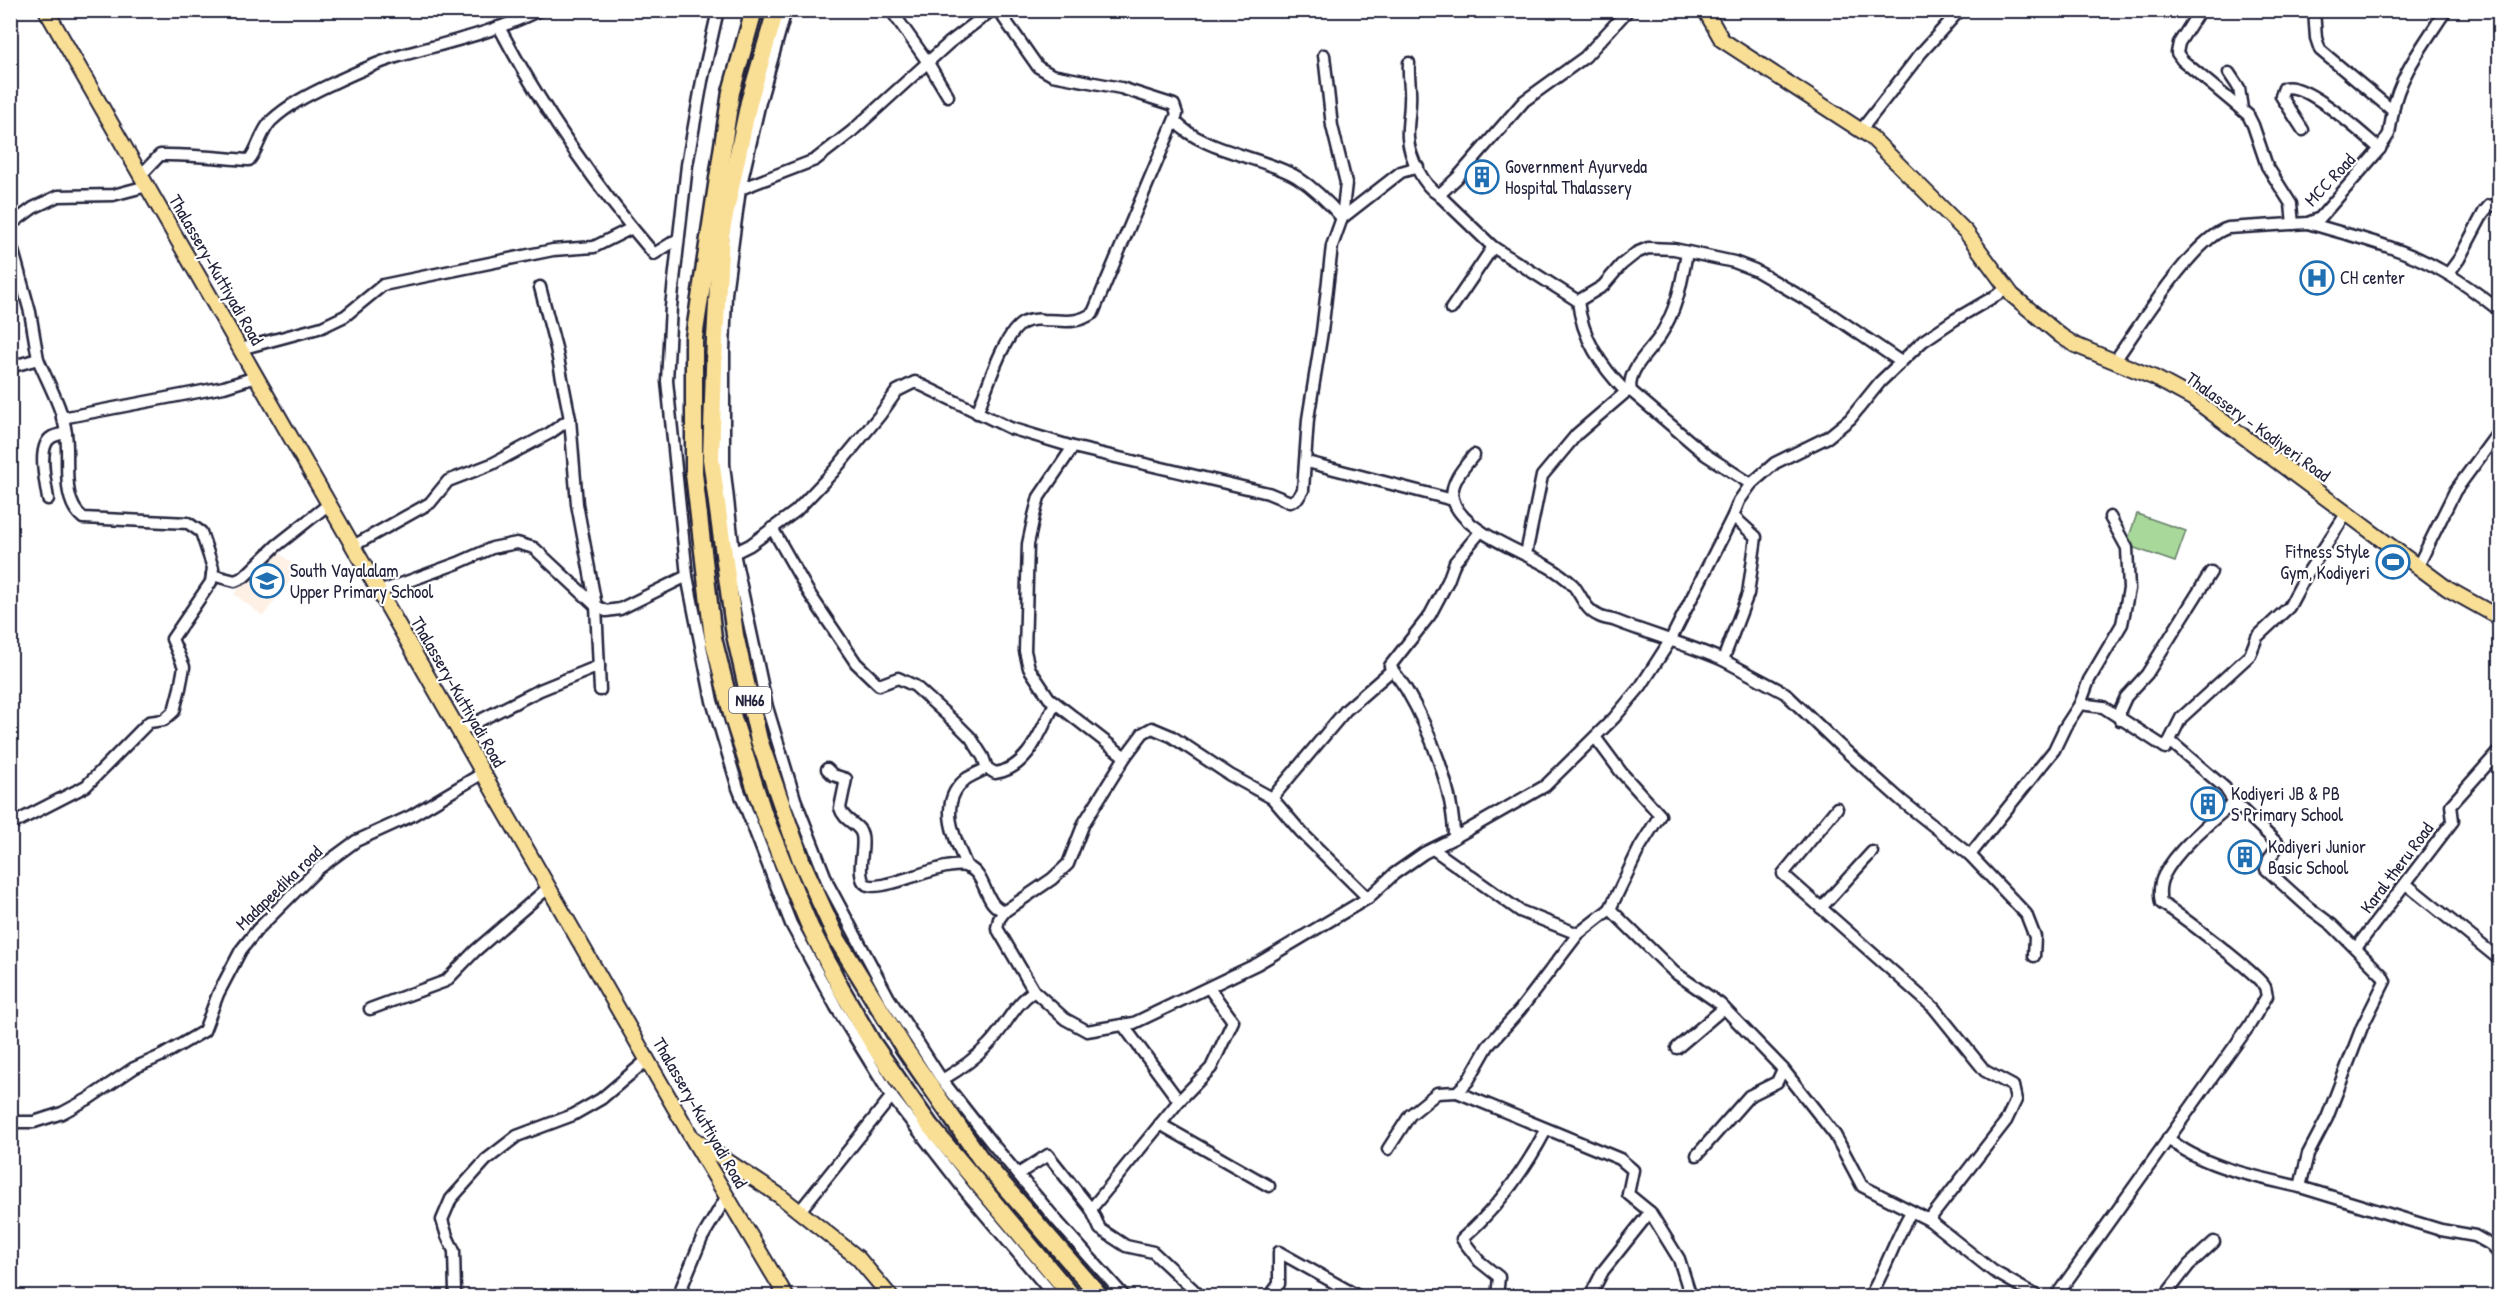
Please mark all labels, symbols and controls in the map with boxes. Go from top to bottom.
street label: MCC Road [2299,148,2361,212]
place label: Government Ayurveda Hospital Thalassery [1505,154,1647,200]
building icon: Government Ayurveda Hospital Thalassery [1464,159,1500,195]
street label: Thalassery-Kuttiyadi Road [163,190,270,350]
hospital icon: CH center [2299,260,2335,296]
place label: CH center [2340,265,2405,290]
street label: Thalassery - Kodiyeri Road [2181,366,2336,488]
place label: Fitness Style Gym, Kodiyeri [2280,539,2370,585]
sports icon: Fitness Style Gym, Kodiyeri [2375,544,2411,580]
place label: South Vayalalam Upper Primary School [290,558,433,604]
school or university icon: South Vayalalam Upper Primary School [249,563,285,599]
street label: Thalassery-Kuttiyadi Road [405,612,512,772]
road number: NH66 [729,687,771,713]
place label: Kodiyeri JB & PB S Primary School [2231,781,2343,827]
building icon: Kodiyeri JB & PB S Primary School [2190,786,2226,822]
street label: Karal theru Road [2354,817,2439,918]
place label: Kodiyeri Junior Basic School [2268,834,2366,880]
building icon: Kodiyeri Junior Basic School [2227,839,2263,875]
street label: Madapeedika road [230,840,328,935]
street label: Thalassery-Kuttiyadi Road [647,1033,754,1193]

